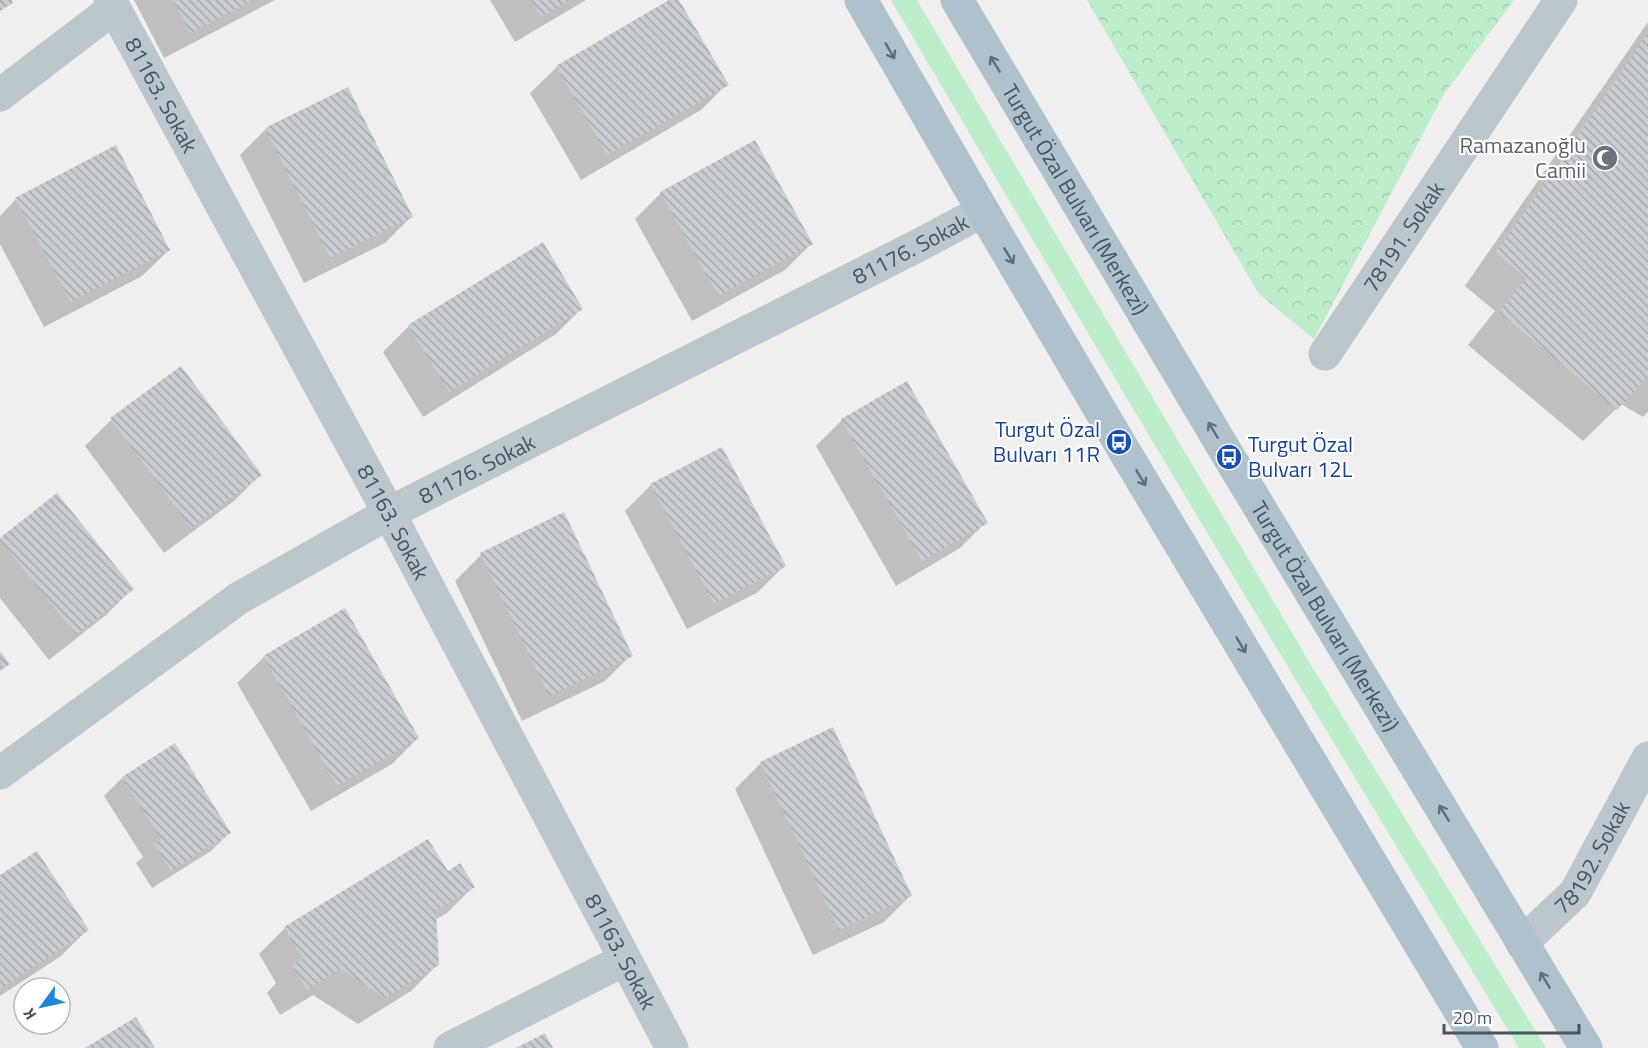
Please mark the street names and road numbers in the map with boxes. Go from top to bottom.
street label: 81163. Sokak [116,31,207,159]
street label: Turgut Özal Bulvarı (Merkezi) [994,77,1158,321]
street label: 78191. Sokak [1354,174,1453,299]
street label: 81176. Sokak [846,204,975,293]
street label: 81176. Sokak [413,425,541,512]
street label: 81163. Sokak [349,458,439,586]
street label: Turgut Özal Bulvarı (Merkezi) [1242,495,1408,738]
street label: 78192. Sokak [1546,794,1639,922]
street label: 81163. Sokak [576,887,666,1016]

